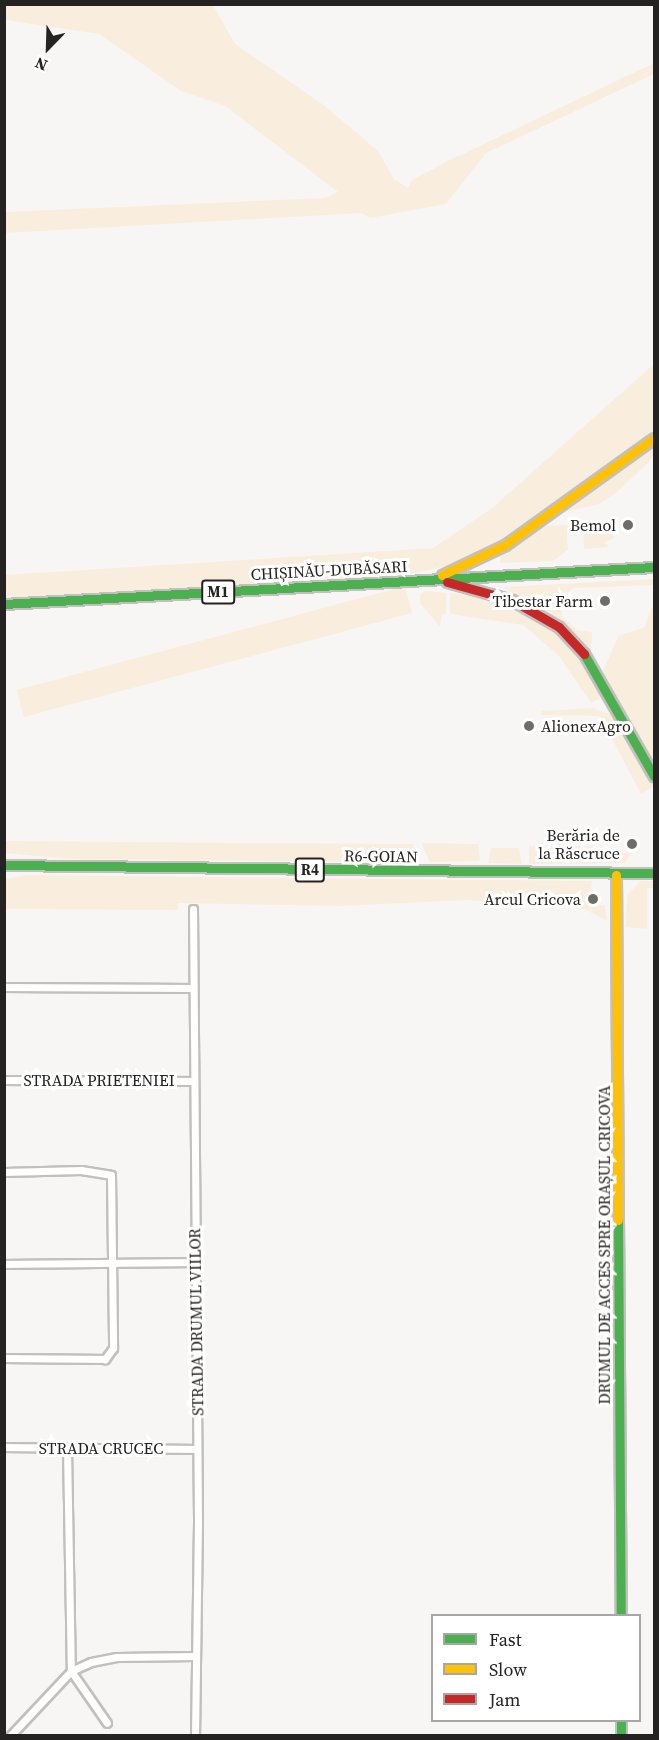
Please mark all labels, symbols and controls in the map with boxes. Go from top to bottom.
north arrow [18,18,78,78]
text: N [31,52,51,77]
place label: Bemol [570,515,616,535]
marker: Bemol [621,518,635,532]
street label: CHIȘINĂU-DUBĂSARI [250,556,408,584]
road number: M1 [200,580,236,604]
place label: Tibestar Farm [493,591,593,611]
marker: Tibestar Farm [598,594,612,608]
place label: AlionexAgro [541,716,631,736]
marker: AlionexAgro [522,719,536,733]
place label: Berăria de la Răscruce [538,825,620,863]
marker: Berăria de la Răscruce [625,837,639,851]
street label: R6-GOIAN [344,846,418,866]
road number: R4 [294,858,326,882]
place label: Arcul Cricova [484,889,581,909]
marker: Arcul Cricova [586,892,600,906]
street label: STRADA PRIETENIEI [23,1070,175,1090]
street label: DRUMUL DE ACCES SPRE ORAȘUL CRICOVA [594,1085,614,1405]
street label: STRADA DRUMUL VIILOR [185,1228,207,1416]
street label: STRADA CRUCEC [39,1438,163,1458]
legend [431,1614,641,1722]
text: Fast [489,1627,522,1652]
text: Slow [489,1657,527,1682]
text: Jam [489,1687,521,1712]

